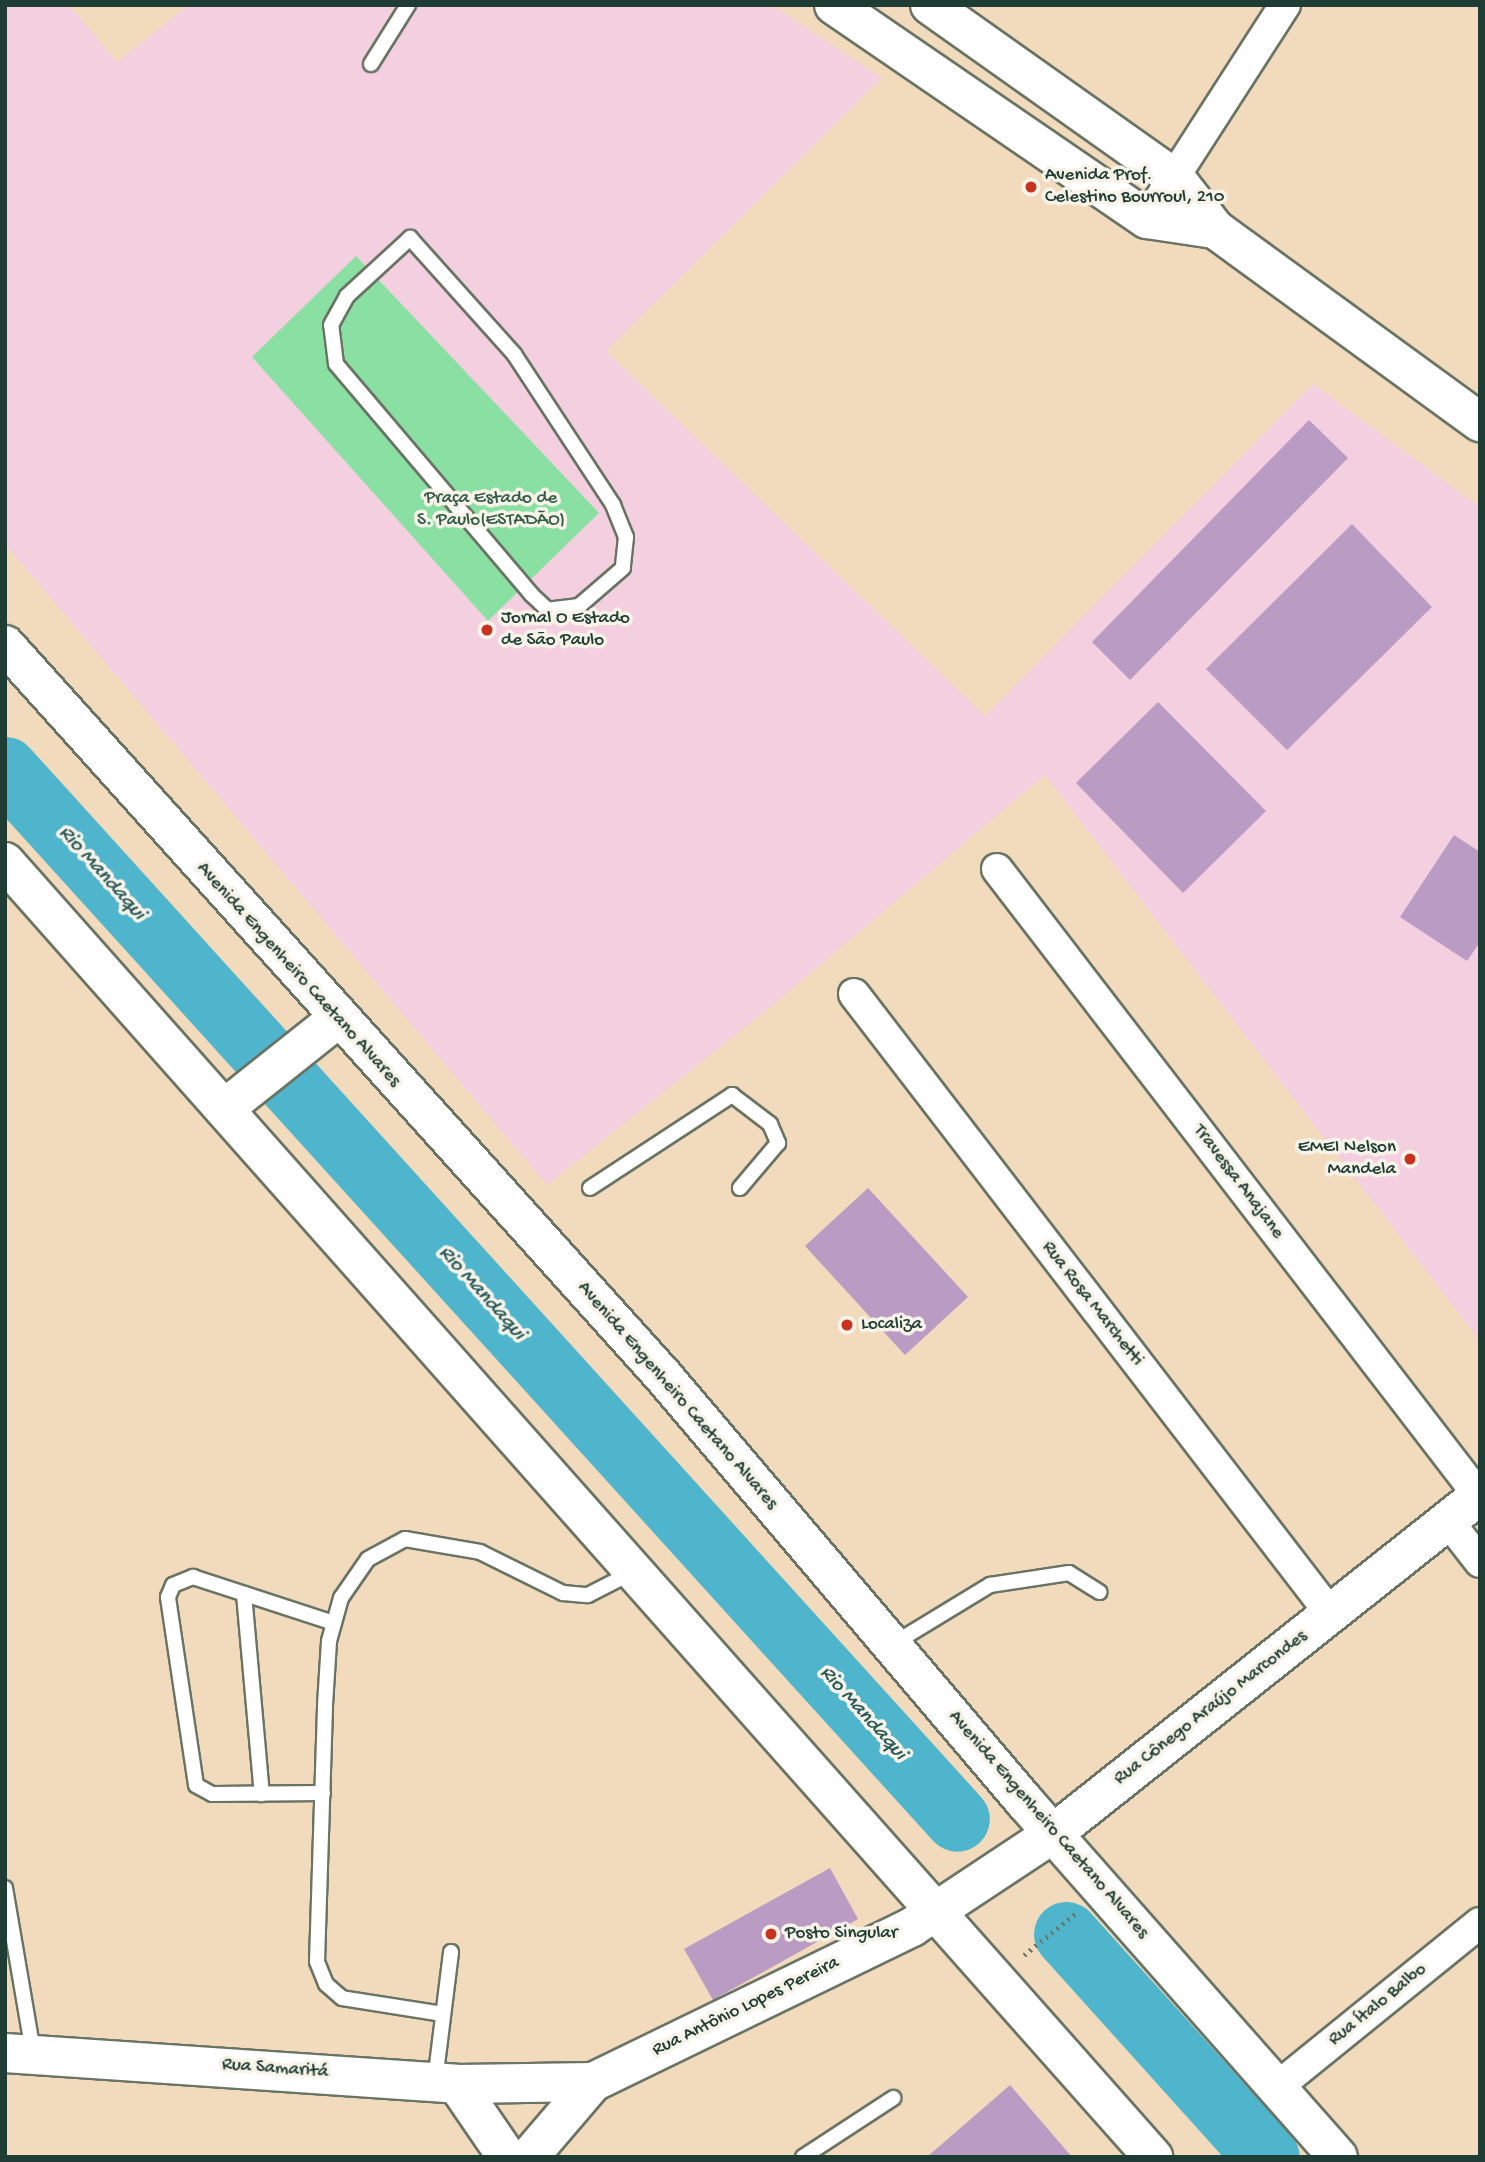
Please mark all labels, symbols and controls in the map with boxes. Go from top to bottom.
place label: Avenida Prof. Celestino Bourroul, 210 [1045,165,1224,209]
marker: Avenida Prof. Celestino Bourroul, 210 [1023,179,1039,195]
park label: Praça Estado de S. Paulo(ESTADÃO) [417,488,565,532]
place label: Jornal O Estado de São Paulo [501,608,630,652]
marker: Jornal O Estado de São Paulo [479,622,495,638]
water label: Rio Mandaqui [52,822,150,926]
street label: Avenida Engenheiro Caetano Alvares [191,858,405,1092]
street label: Travessa Anajane [1188,1120,1288,1244]
place label: EMEI Nelson Mandela [1298,1137,1396,1181]
marker: EMEI Nelson Mandela [1402,1151,1418,1167]
street label: Rua Rosa Marchetti [1036,1237,1148,1371]
water label: Rio Mandaqui [432,1242,530,1346]
street label: Avenida Engenheiro Caetano Alvares [572,1277,782,1515]
place label: Localiza [861,1314,922,1336]
marker: Localiza [839,1317,855,1333]
street label: Rua Cônego Araújo Marcondes [1110,1625,1312,1791]
water label: Rio Mandaqui [813,1662,911,1766]
street label: Avenida Engenheiro Caetano Alvares [943,1706,1153,1944]
place label: Posto Singular [785,1923,898,1945]
marker: Posto Singular [763,1926,779,1942]
street label: Rua Antônio Lopes Pereira [649,1952,843,2062]
street label: Rua Ítalo Balbo [1324,1958,1432,2052]
street label: Rua Samaritá [221,2054,329,2084]

